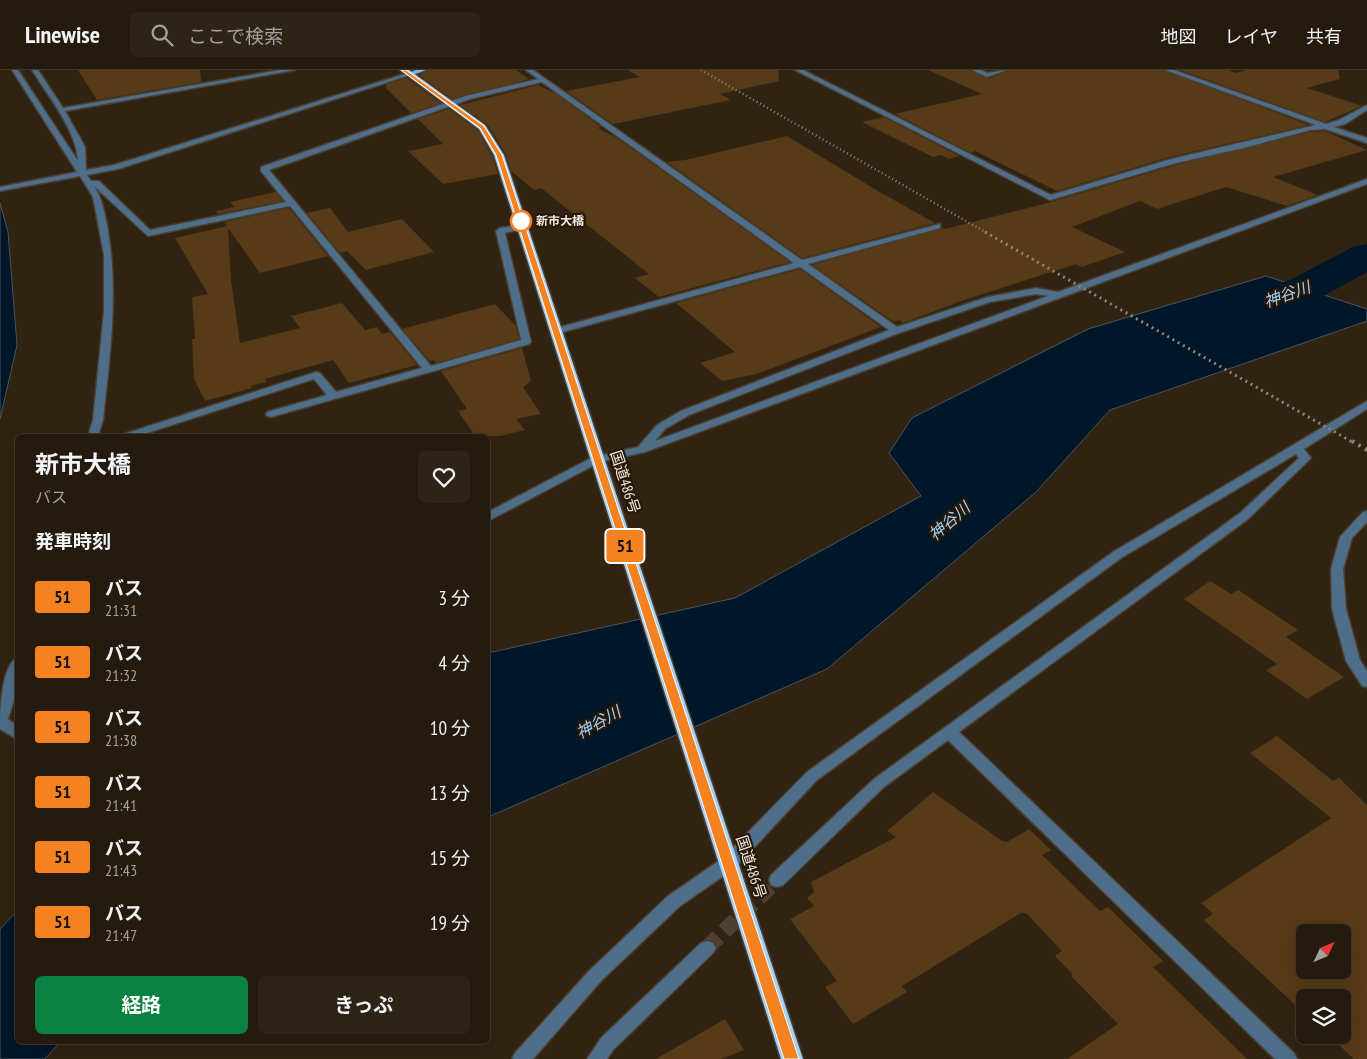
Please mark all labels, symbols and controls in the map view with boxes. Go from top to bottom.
search box [130,12,480,57]
text: Linewise [25,19,100,50]
icon: search [148,21,176,49]
text: ここで検索 [188,24,283,48]
text: 地図 [1161,25,1197,48]
text: レイヤ [1225,25,1278,48]
text: 共有 [1306,25,1342,48]
marker: 新市大橋 [510,210,532,232]
place label: 新市大橋 [536,213,585,228]
water label: 神谷川 [1261,276,1315,312]
street label: 国道486号 [606,448,645,516]
text: 新市大橋 [35,449,131,480]
button: heart [418,451,470,503]
text: バス [35,487,67,507]
water label: 神谷川 [924,496,975,544]
text: 発車時刻 [35,529,111,553]
line badge: 51 [602,530,648,562]
text: 51 [616,534,634,557]
text: バス [105,576,143,600]
text: 51 [54,585,71,608]
text: 3 分 [438,586,470,610]
text: 21:31 [105,600,137,620]
text: バス [105,641,143,665]
text: 51 [54,650,71,673]
text: 4 分 [438,651,470,675]
text: 21:32 [105,665,137,685]
water label: 神谷川 [572,701,626,742]
text: バス [105,706,143,730]
text: 51 [54,715,71,738]
text: 10 分 [430,716,470,740]
text: 21:38 [105,730,137,750]
text: バス [105,771,143,795]
text: 51 [54,780,71,803]
text: 13 分 [430,781,470,805]
text: 21:41 [105,795,137,815]
street label: 国道486号 [732,833,771,901]
text: バス [105,836,143,860]
text: 51 [54,845,71,868]
text: 15 分 [430,846,470,870]
text: 21:43 [105,860,137,880]
text: バス [105,901,143,925]
text: 51 [54,910,71,933]
text: 19 分 [430,911,470,935]
north arrow [1296,924,1351,979]
map controls [1296,924,1351,1044]
text: 21:47 [105,925,137,945]
button: 経路 [35,976,248,1034]
button: きっぷ [258,976,470,1034]
button: layers [1296,989,1351,1044]

